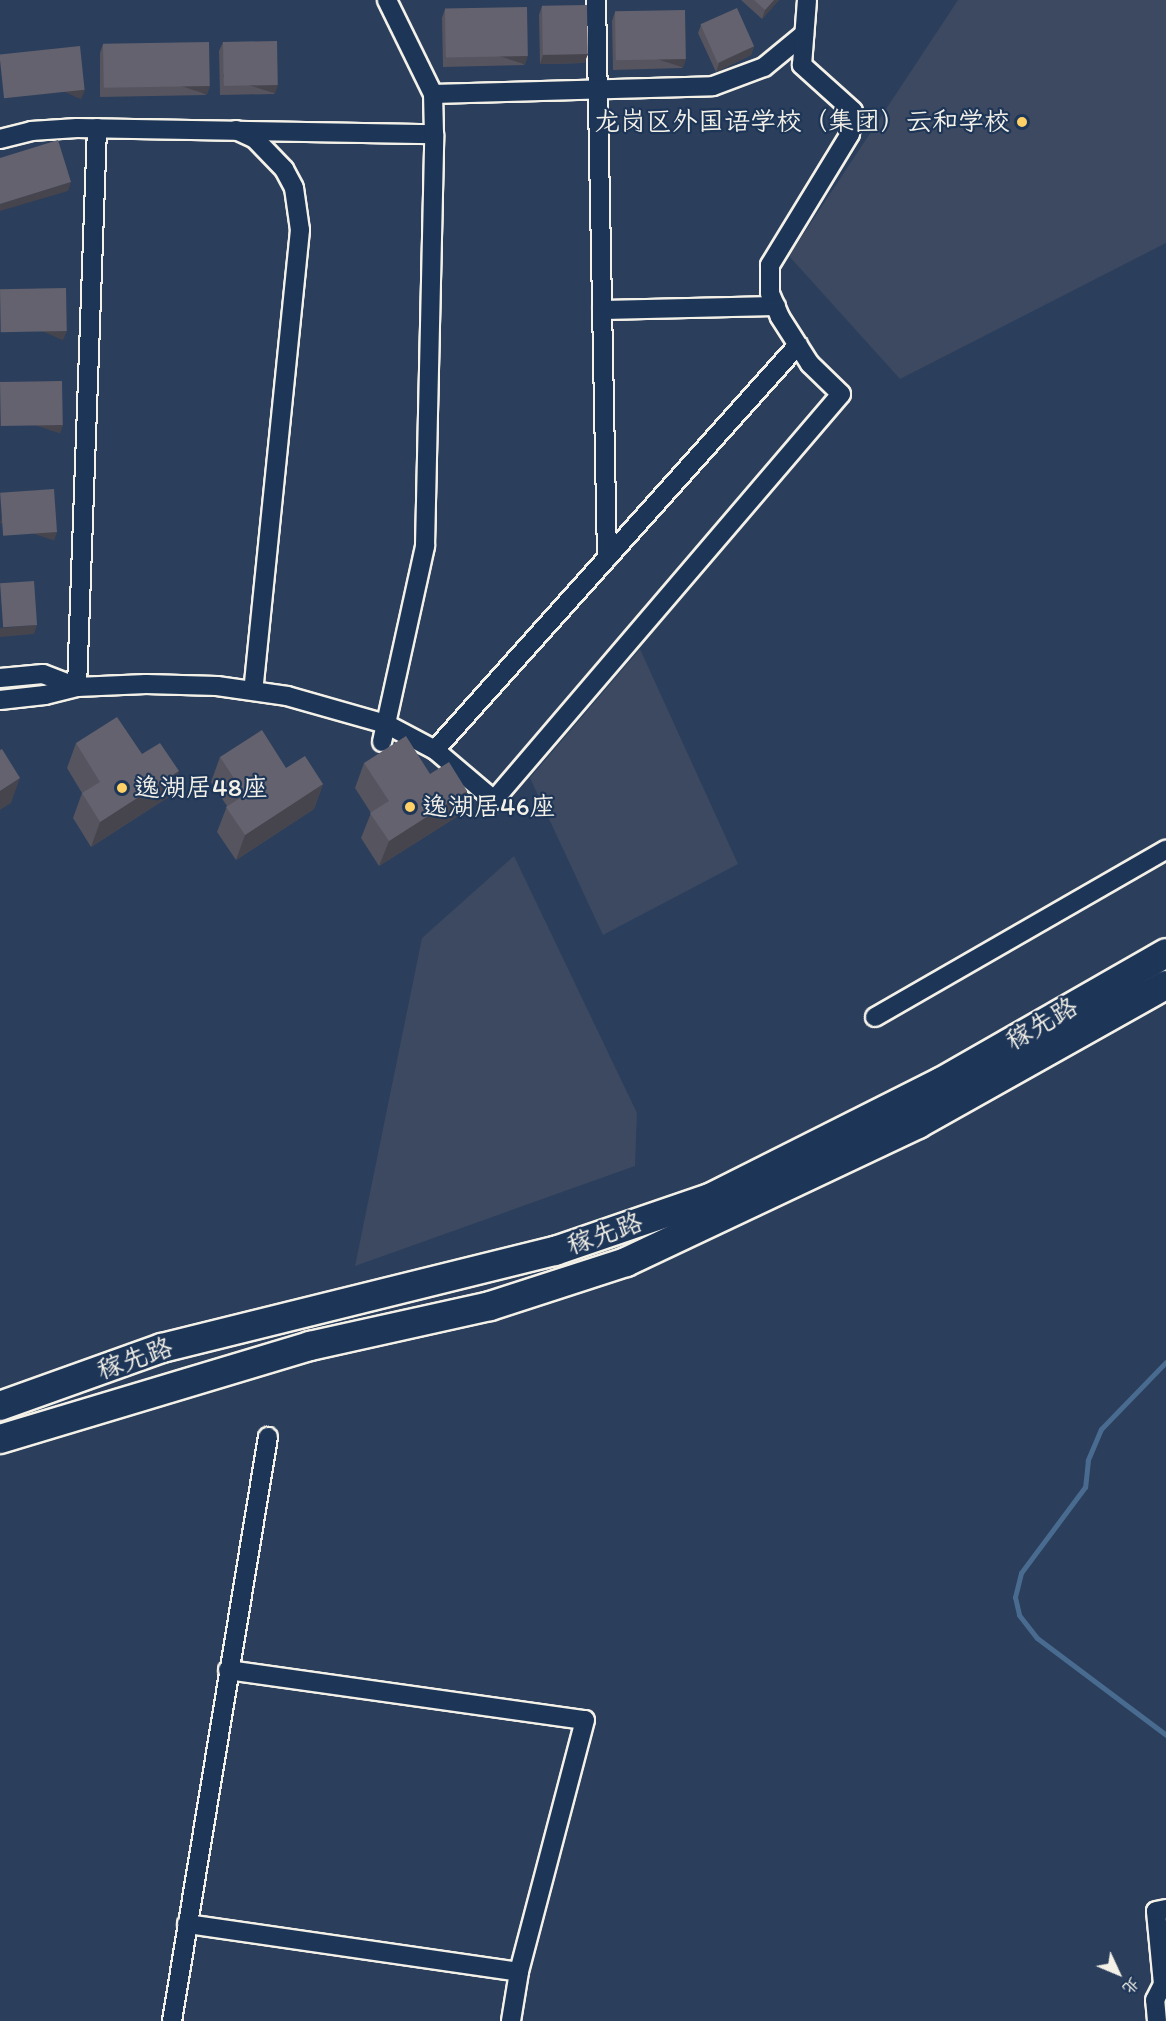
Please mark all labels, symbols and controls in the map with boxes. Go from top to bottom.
place label: 龙岗区外国语学校（集团）云和学校 [594,106,1010,138]
marker: 龙岗区外国语学校（集团）云和学校 [1015,115,1029,129]
place label: 逸湖居48座 [134,772,268,804]
marker: 逸湖居48座 [115,781,129,795]
place label: 逸湖居46座 [422,791,555,823]
marker: 逸湖居46座 [403,800,417,814]
street label: 稼先路 [1000,991,1084,1057]
street label: 稼先路 [563,1207,647,1261]
street label: 稼先路 [93,1332,177,1386]
north arrow [1088,1943,1148,2003]
text: 北 [1119,1973,1144,1998]

